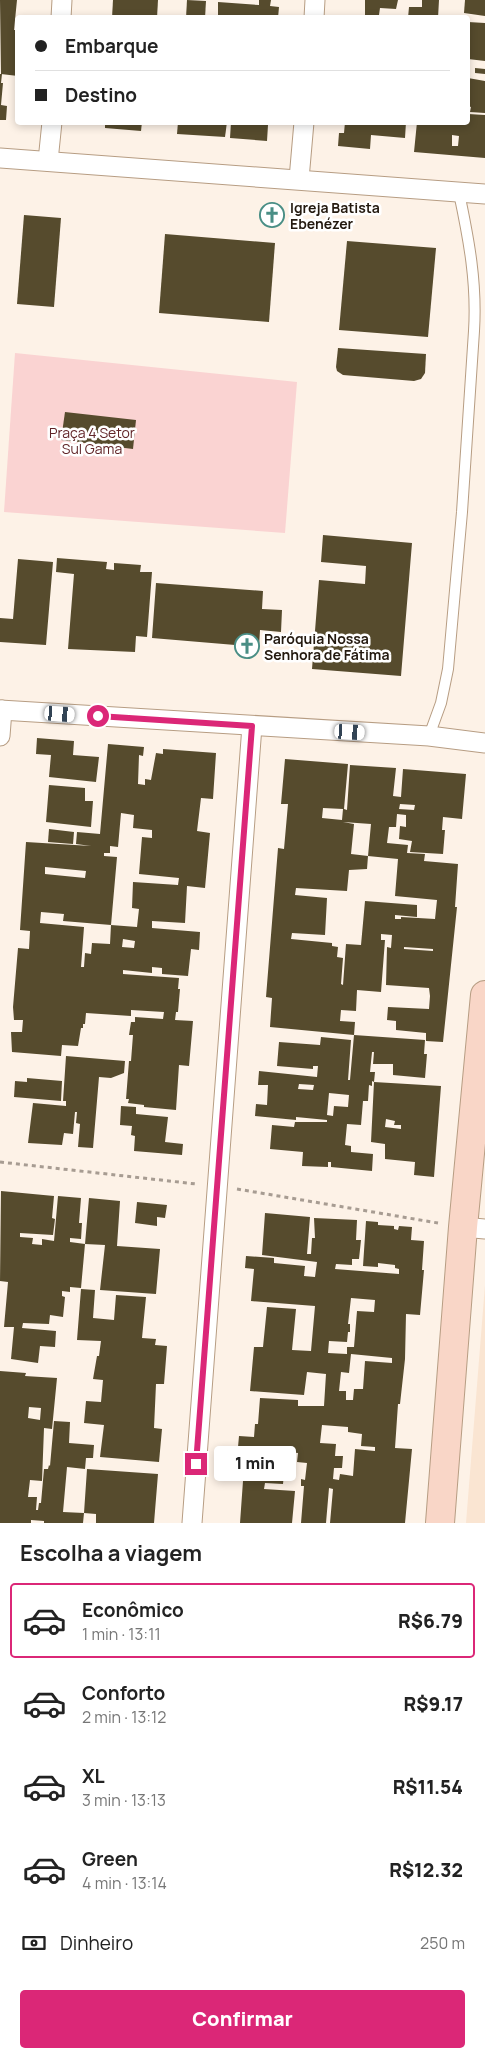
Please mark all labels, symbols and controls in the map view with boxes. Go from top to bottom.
text: Embarque [65,33,158,59]
text: Destino [65,82,137,108]
place label: Igreja Batista Ebenézer [290,198,380,233]
church icon: Igreja Batista Ebenézer [259,202,285,228]
park label: Praça 4 Setor Sul Gama [49,423,135,458]
place label: Paróquia Nossa Senhora de Fátima [264,629,389,664]
church icon: Paróquia Nossa Senhora de Fátima [234,633,260,659]
car [44,705,75,723]
route start [87,705,109,727]
car [334,724,365,740]
callout: 1 min [214,1446,296,1482]
text: 1 min [235,1452,275,1474]
route end [185,1453,207,1475]
text: Escolha a viagem [20,1538,202,1568]
text: Econômico [82,1597,184,1623]
icon: car [22,1598,67,1643]
text: R$6.79 [398,1608,463,1634]
text: 1 min · 13:11 [82,1623,161,1645]
text: Conforto [82,1680,165,1706]
icon: car [22,1681,67,1726]
text: R$9.17 [404,1691,463,1717]
text: 2 min · 13:12 [82,1706,166,1728]
text: XL [82,1763,105,1789]
icon: car [22,1764,67,1809]
text: R$11.54 [393,1774,463,1800]
text: 3 min · 13:13 [82,1789,166,1811]
text: Green [82,1846,138,1872]
icon: car [22,1847,67,1892]
text: R$12.32 [389,1857,463,1883]
text: 4 min · 13:14 [82,1872,167,1894]
icon: cash [20,1929,48,1957]
text: Dinheiro [60,1930,133,1956]
text: 250 m [420,1932,465,1954]
button: Confirmar [20,1990,465,2048]

